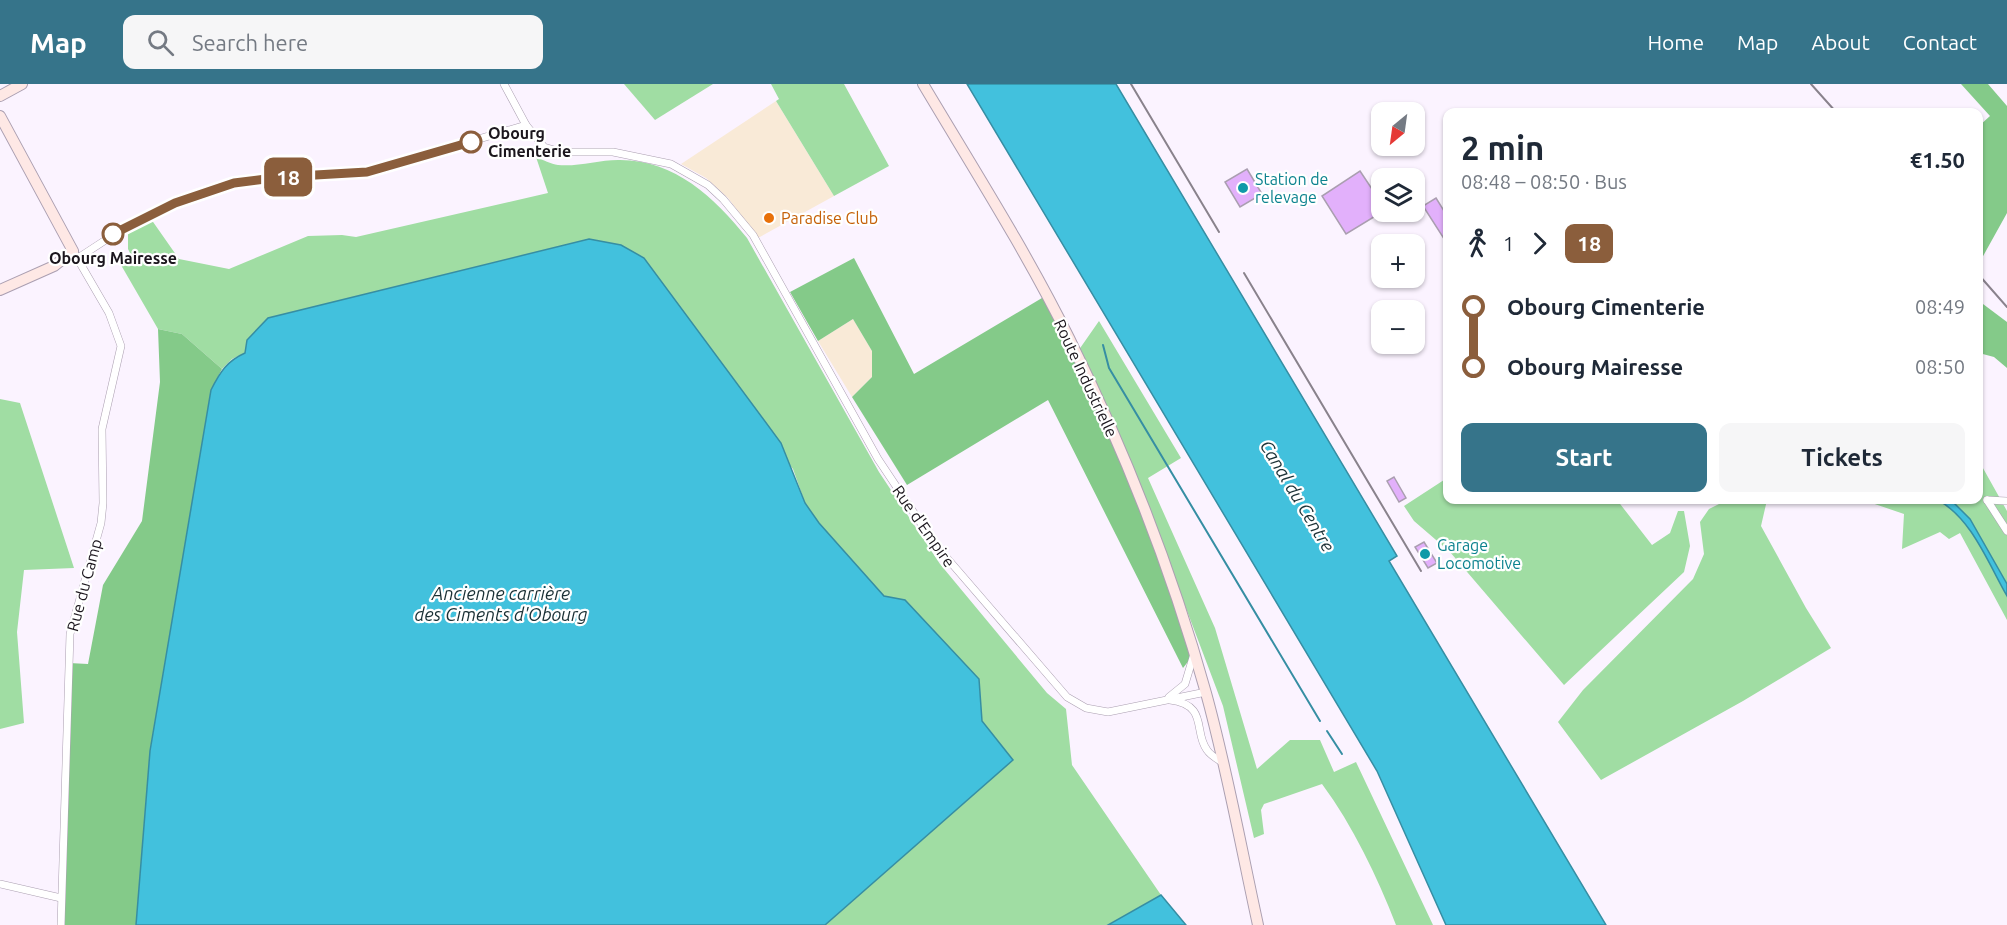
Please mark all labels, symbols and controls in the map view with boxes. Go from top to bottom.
search box [123,15,543,69]
icon: search [144,26,177,59]
text: Map [30,27,87,58]
text: Search here [192,30,308,55]
text: Home [1647,30,1704,54]
text: Map [1737,30,1778,54]
text: About [1811,30,1870,54]
text: Contact [1903,30,1977,54]
north arrow [1371,102,1425,156]
map controls [1371,102,1425,354]
place label: Obourg Cimenterie [488,124,571,160]
text: 2 min [1461,129,1544,166]
marker: Obourg Cimenterie [460,131,482,153]
text: €1.50 [1910,147,1965,172]
line badge: 18 [261,158,315,196]
text: 18 [276,165,300,189]
button: layers [1371,168,1425,222]
place label: Station de relevage [1255,170,1328,206]
text: 08:48 – 08:50 · Bus [1461,170,1627,193]
marker: Station de relevage [1236,181,1250,195]
place label: Paradise Club [781,209,878,227]
marker: Paradise Club [762,211,776,225]
marker: Obourg Mairesse [102,223,124,245]
icon: walk [1461,227,1494,260]
icon: forward [1523,227,1556,260]
text: 18 [1577,231,1601,255]
text: 1 [1503,232,1514,255]
button: + [1371,234,1425,288]
place label: Obourg Mairesse [49,249,177,267]
text: Obourg Cimenterie [1507,294,1705,319]
text: 08:49 [1915,295,1965,318]
button: − [1371,300,1425,354]
street label: Route Industrielle [1051,316,1121,440]
text: Obourg Mairesse [1507,354,1683,379]
text: 08:50 [1915,355,1965,378]
button: Start [1461,423,1707,492]
button: Tickets [1719,423,1965,492]
water label: Canal du Centre [1257,436,1339,555]
street label: Rue d'Empire [889,482,959,570]
place label: Garage Locomotive [1437,536,1521,572]
street label: Rue du Camp [63,537,105,633]
marker: Garage Locomotive [1418,547,1432,561]
water label: Ancienne carrière des Ciments d'Obourg [414,583,588,624]

